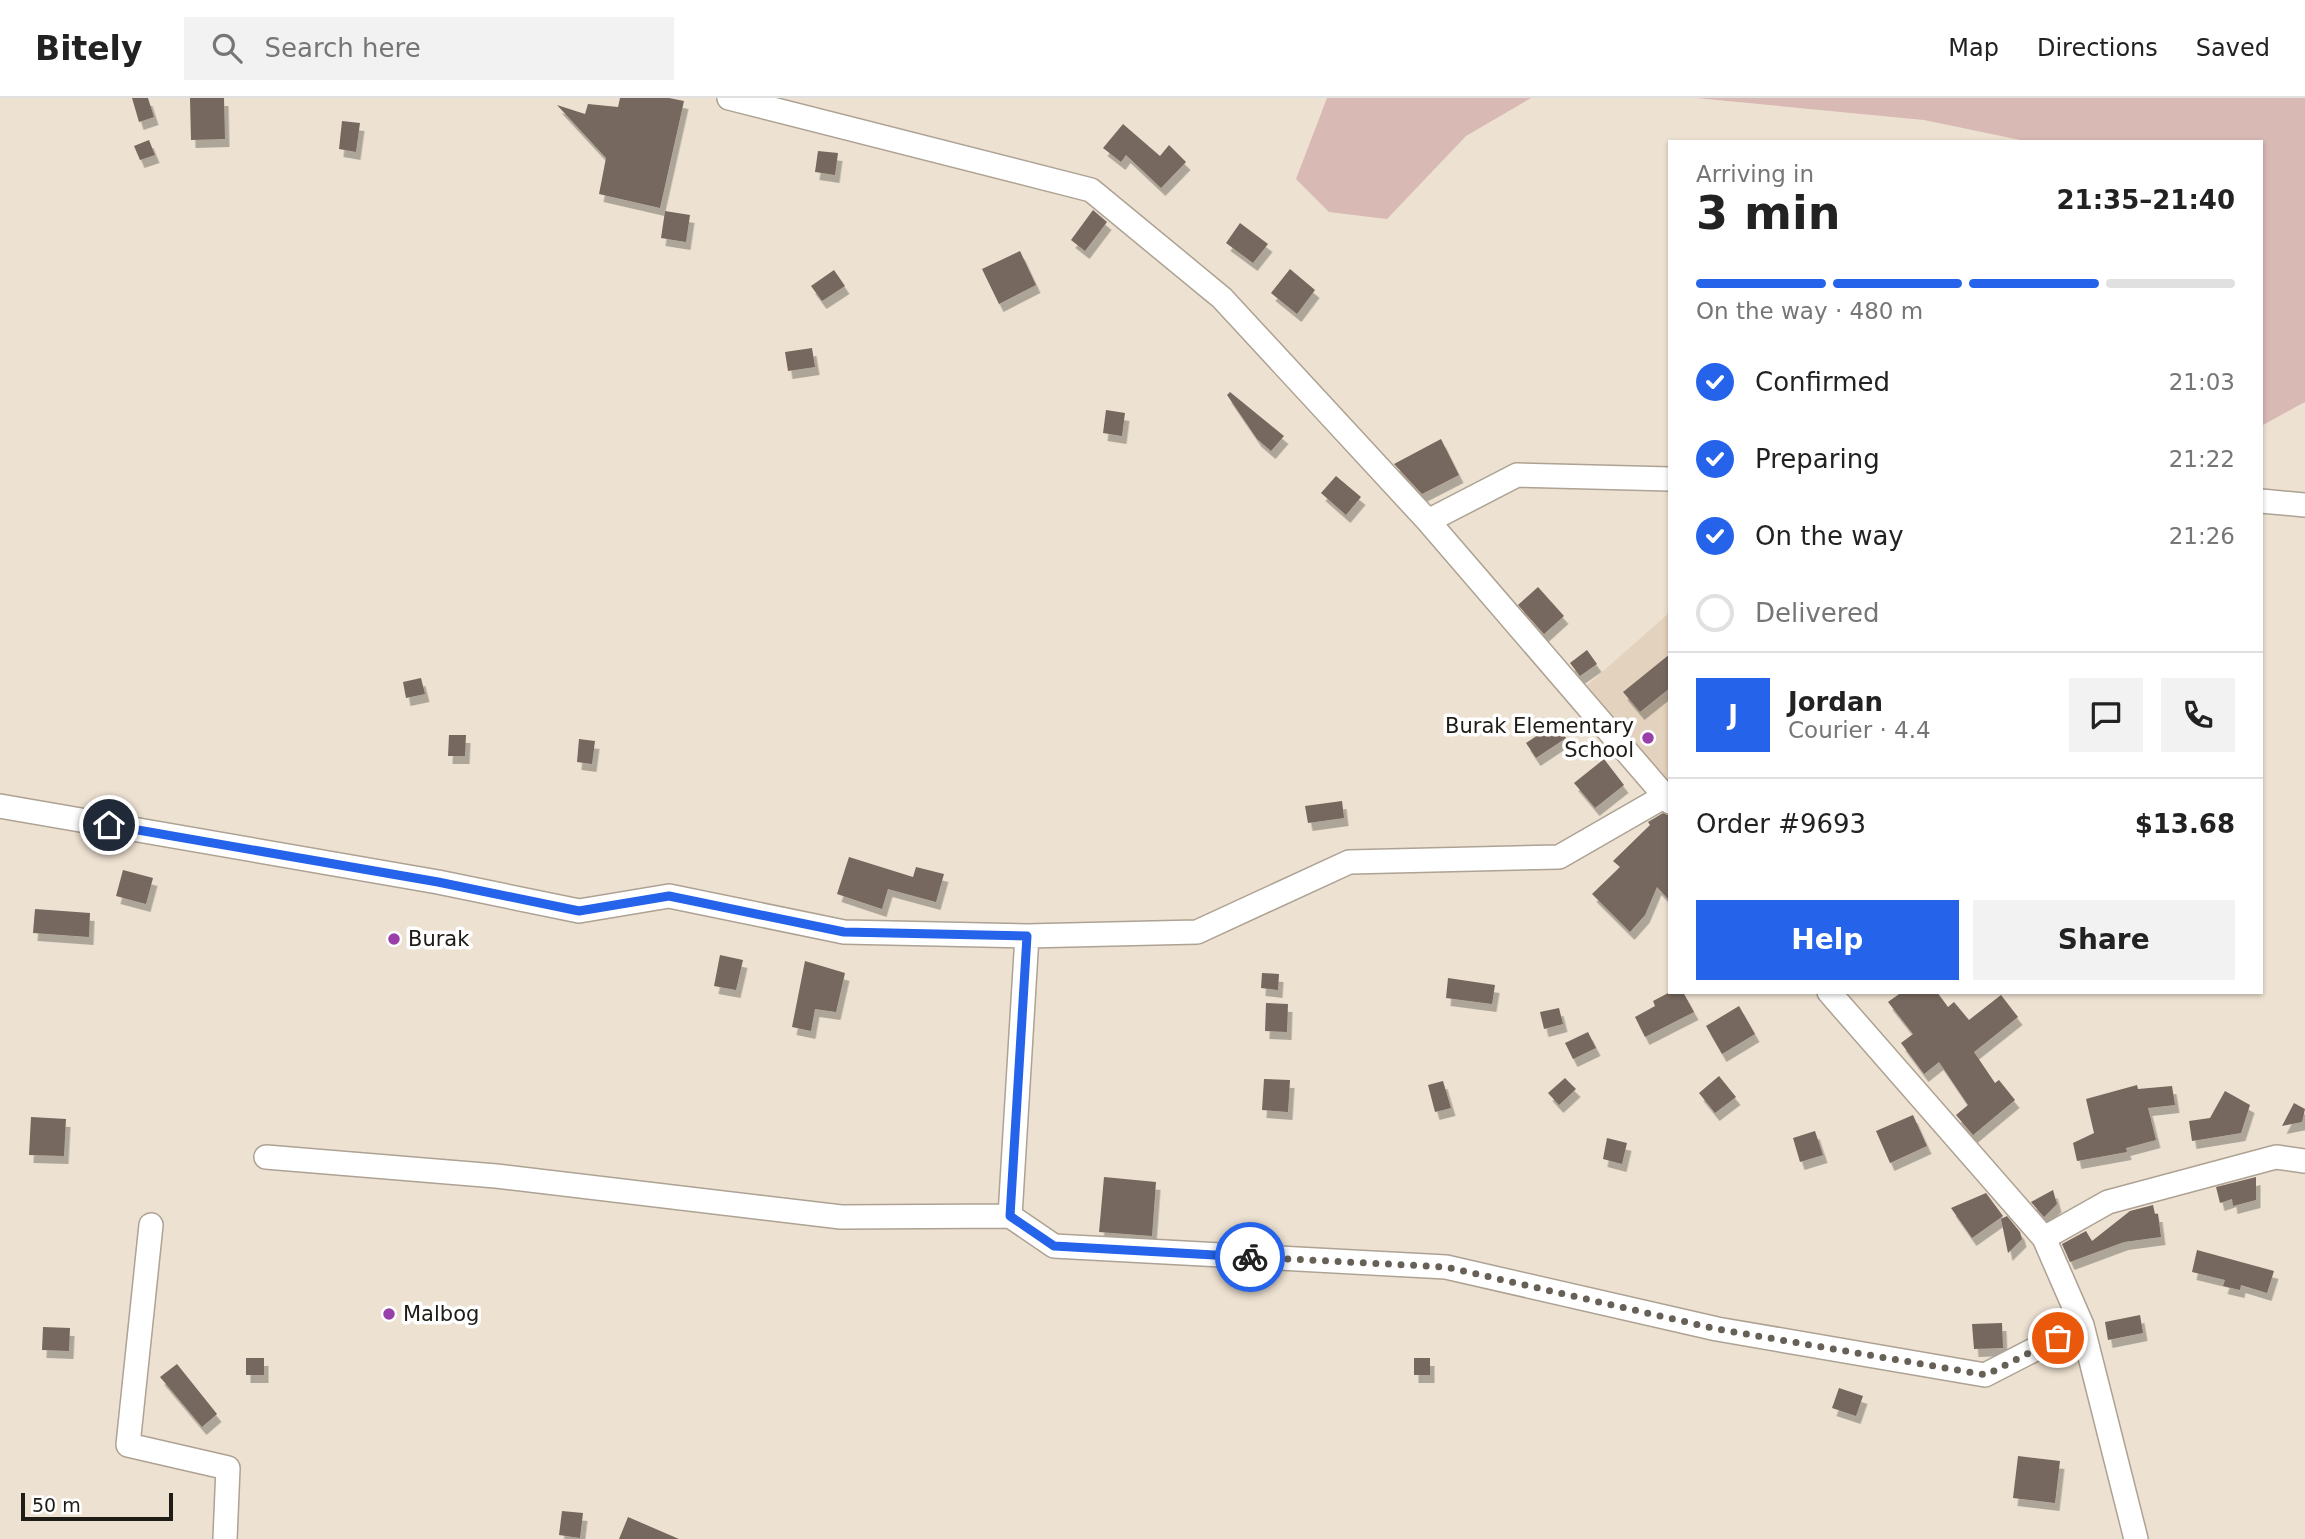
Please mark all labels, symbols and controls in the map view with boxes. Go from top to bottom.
search box [184,17,674,80]
text: Bitely [35,29,142,68]
icon: search [208,29,246,67]
text: Search here [264,33,421,63]
text: Map [1948,34,1999,62]
text: Directions [2037,34,2158,62]
text: Saved [2196,34,2270,62]
text: Arriving in [1696,161,1814,187]
text: 21:35–21:40 [2056,185,2235,215]
text: 3 min [1696,186,1840,240]
text: On the way · 480 m [1696,298,1923,324]
icon: check [1696,363,1734,401]
text: Confirmed [1755,367,1890,397]
text: 21:03 [2169,369,2235,395]
icon: check [1696,440,1734,478]
text: Preparing [1755,444,1880,474]
text: 21:22 [2169,446,2235,472]
icon: check [1696,517,1734,555]
text: On the way [1755,521,1904,551]
text: 21:26 [2169,523,2235,549]
text: Delivered [1755,598,1879,628]
button: chat [2069,678,2143,752]
button: phone [2161,678,2235,752]
text: Jordan [1788,687,1883,717]
text: J [1728,700,1738,730]
place label: Burak Elementary School [1445,714,1634,762]
text: Courier · 4.4 [1788,717,1931,743]
marker: Burak Elementary School [1640,730,1656,746]
pin [79,795,139,855]
icon: home [90,806,128,844]
text: Order #9693 [1696,809,1866,839]
text: $13.68 [2135,809,2235,839]
button: Help [1696,900,1959,980]
button: Share [1973,900,2235,980]
place label: Burak [408,927,470,951]
marker: Burak [386,931,402,947]
courier [1215,1222,1285,1292]
icon: bike [1231,1238,1269,1276]
place label: Malbog [403,1302,479,1326]
marker: Malbog [381,1306,397,1322]
pin [2028,1308,2088,1368]
icon: bag [2039,1319,2077,1357]
scale bar [21,1490,173,1522]
text: 50 m [32,1494,81,1516]

